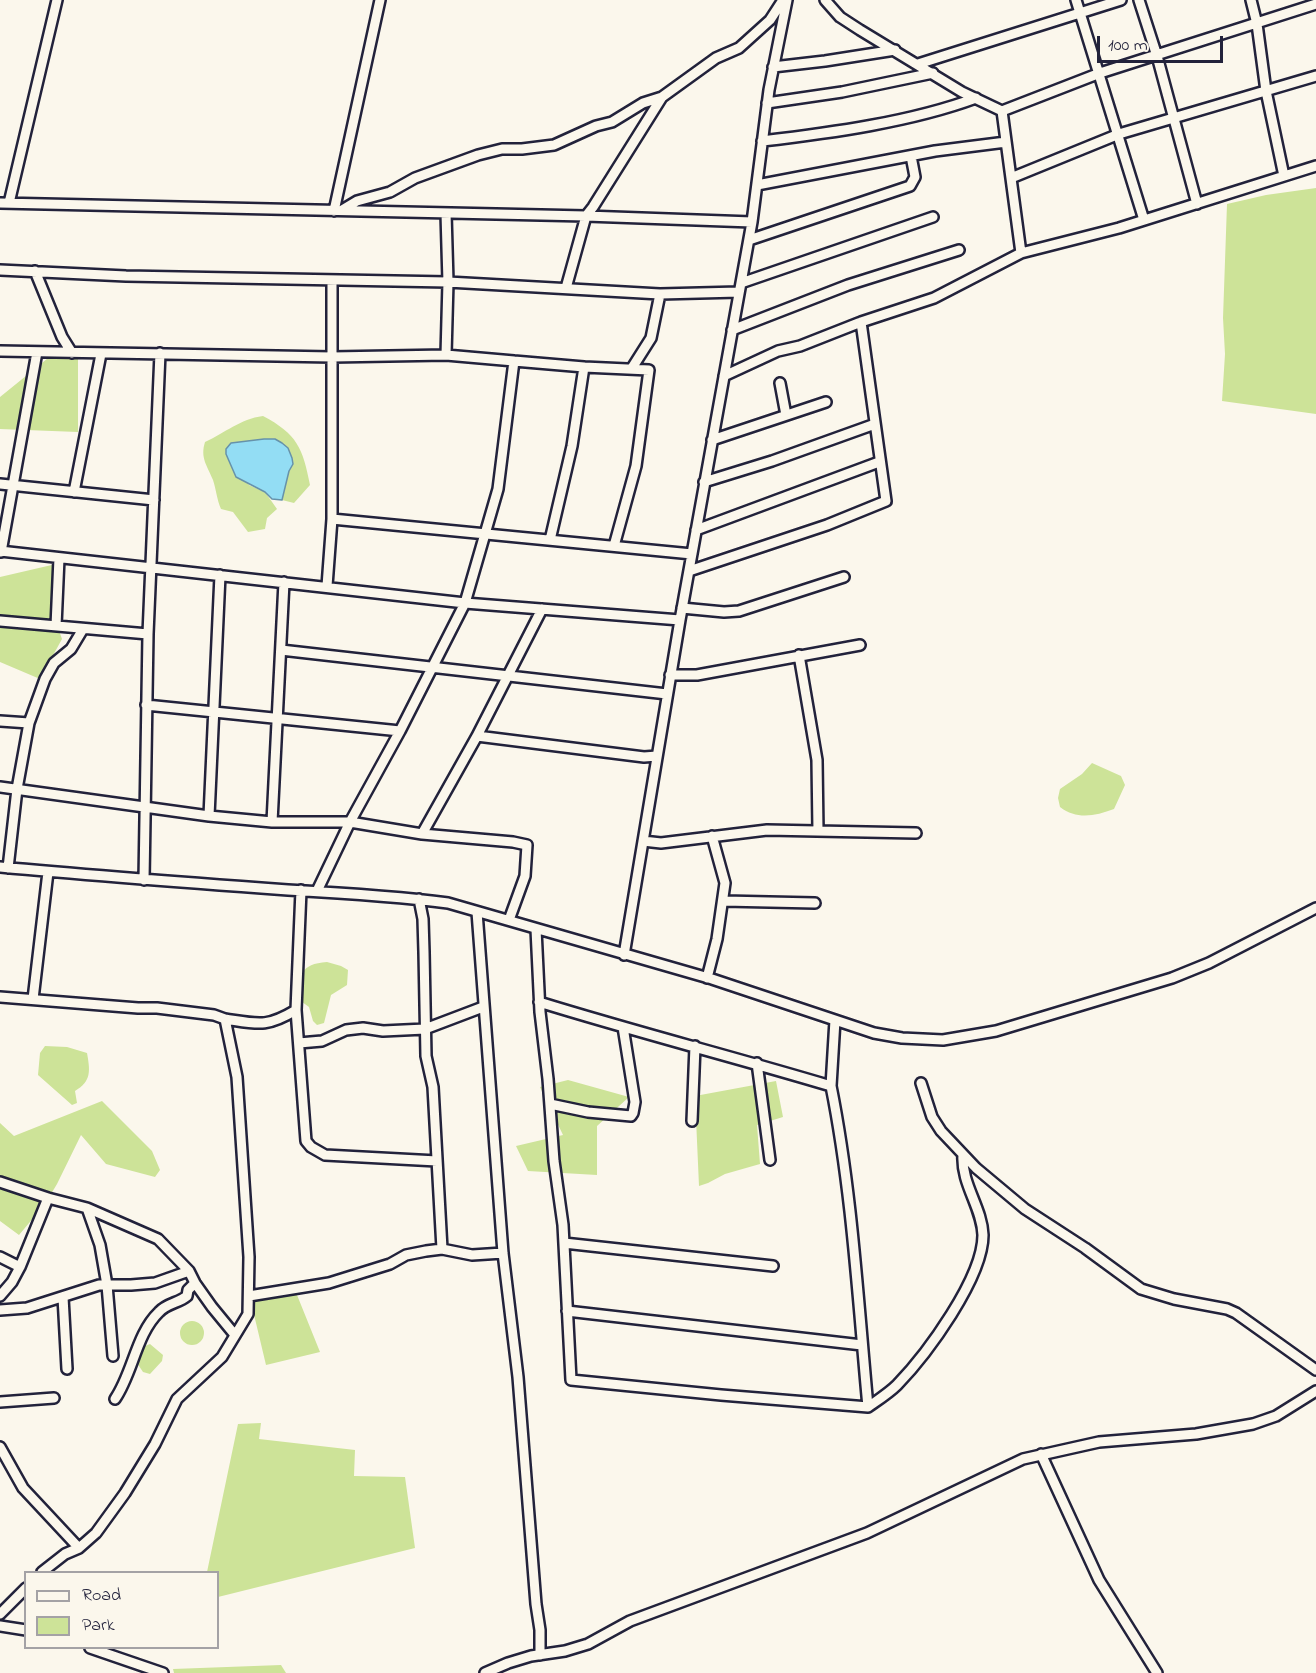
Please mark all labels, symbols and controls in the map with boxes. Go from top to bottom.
scale bar [1100,24,1226,62]
text: 100 m [1108,33,1148,59]
legend [24,1571,219,1649]
text: Road [82,1583,121,1609]
text: Park [82,1613,115,1639]

